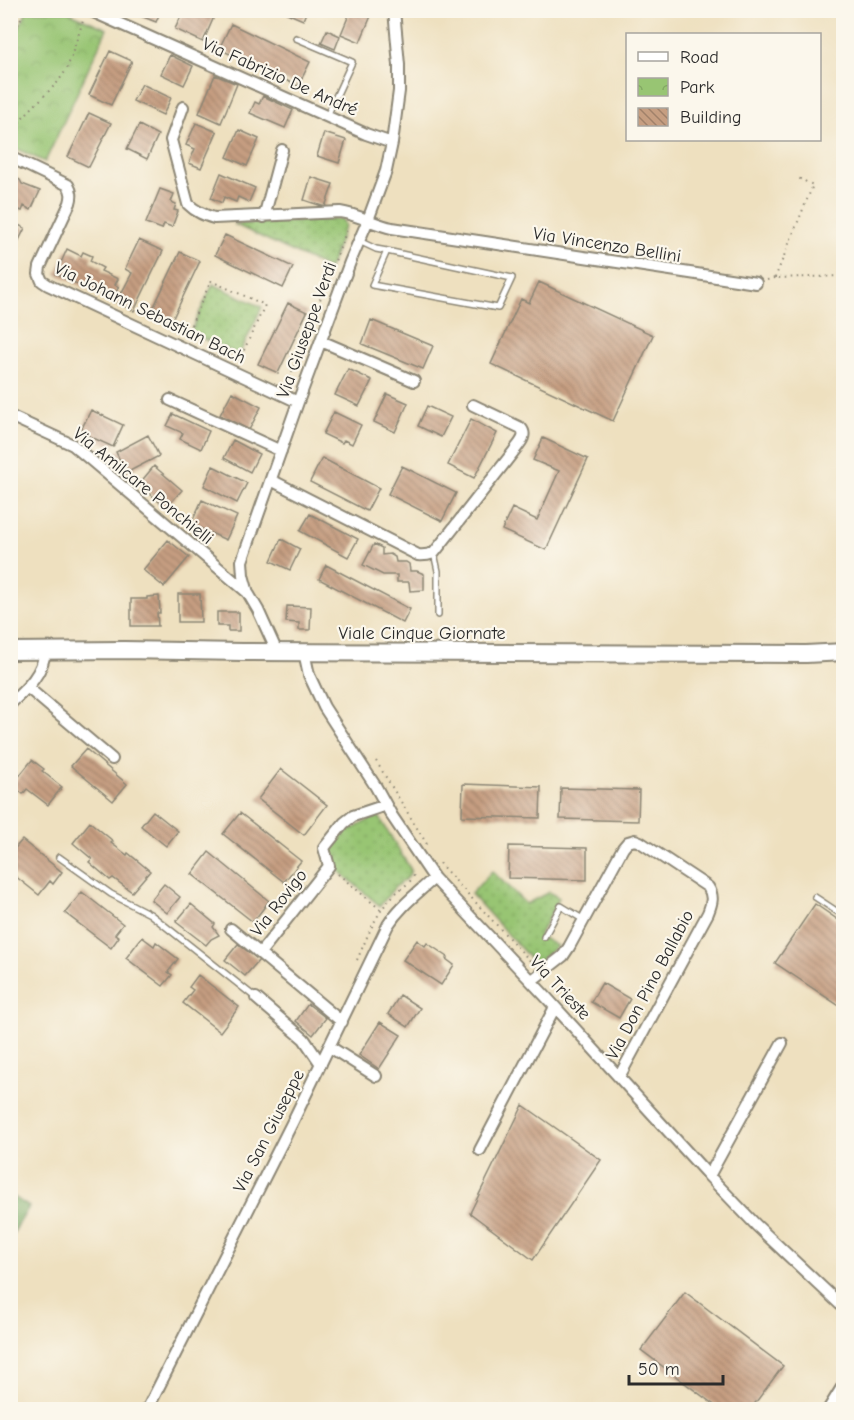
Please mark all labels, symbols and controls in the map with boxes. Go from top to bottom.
street label: Via Fabrizio De André [199,33,361,121]
legend [626,33,821,141]
text: Road [680,47,719,68]
text: Park [680,77,715,98]
text: Building [680,107,742,128]
street label: Via Vincenzo Bellini [532,223,682,267]
street label: Via Johann Sebastian Bach [51,257,249,369]
street label: Via Giuseppe Verdi [273,259,341,401]
street label: Via Amilcare Ponchielli [69,423,217,549]
street label: Viale Cinque Giornate [338,623,506,644]
street label: Via Rovigo [246,865,312,941]
street label: Via Don Pino Ballabio [602,907,698,1063]
street label: Via Trieste [525,952,595,1024]
street label: Via San Giuseppe [229,1066,309,1196]
scale bar [629,1348,724,1386]
text: 50 m [638,1359,680,1380]

